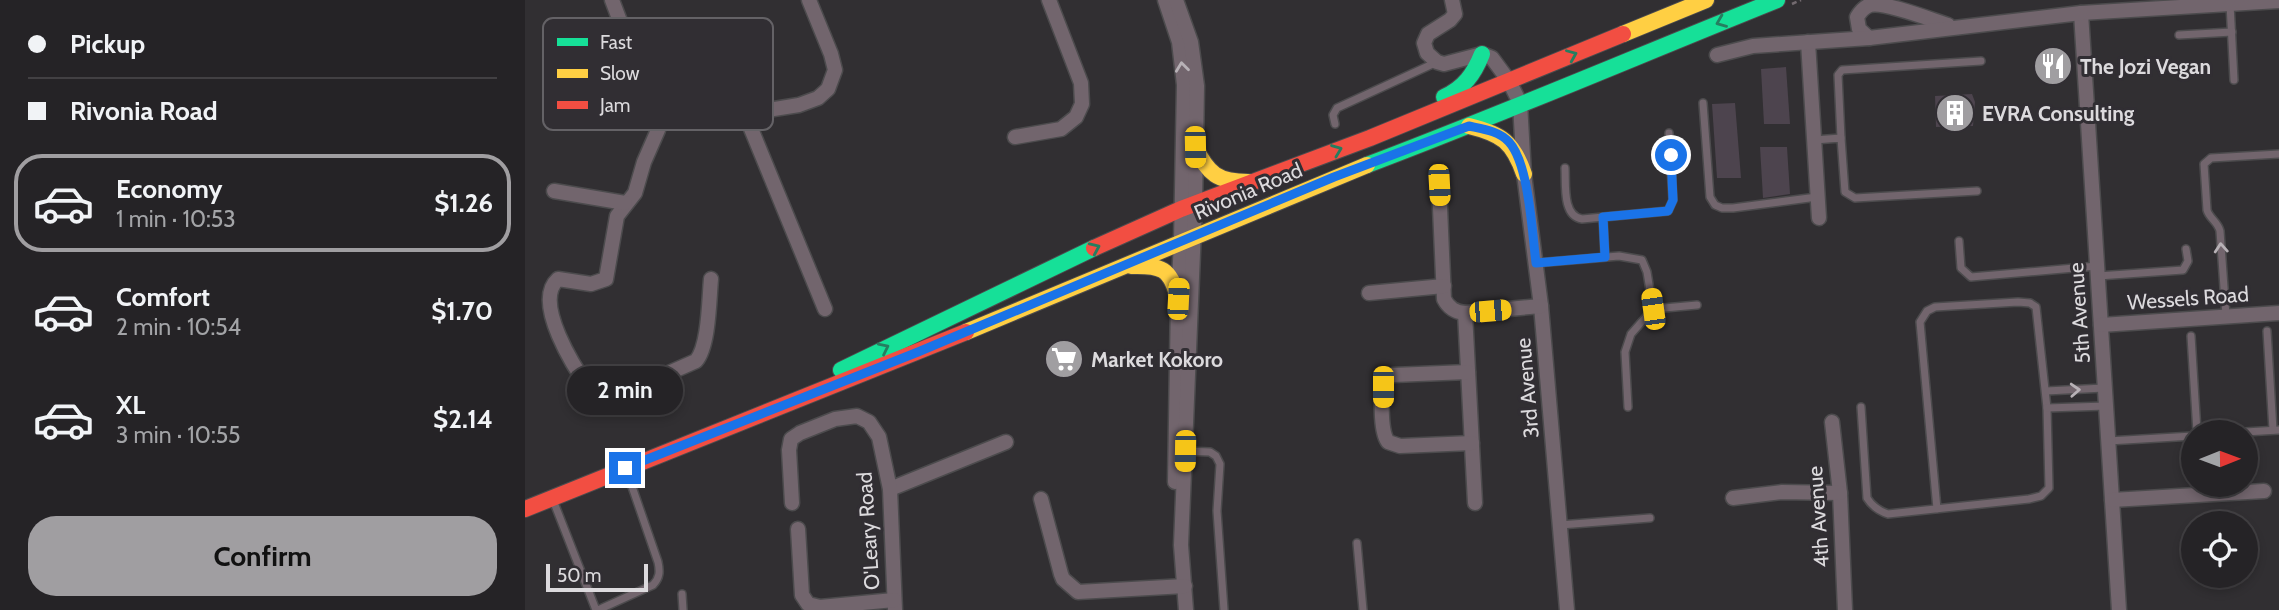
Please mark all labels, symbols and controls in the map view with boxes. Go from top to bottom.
one-way arrow [1716,14,1728,28]
legend [543,18,773,130]
text: Pickup [70,28,145,60]
text: Fast [600,31,633,54]
restaurant icon: The Jozi Vegan [2032,45,2074,87]
one-way arrow [1565,49,1578,63]
place label: The Jozi Vegan [2080,54,2211,79]
one-way arrow [1175,61,1190,73]
text: Slow [600,62,640,85]
building icon: EVRA Consulting [1934,92,1976,134]
text: Jam [599,94,630,117]
text: Rivonia Road [70,95,218,127]
place label: EVRA Consulting [1982,101,2135,126]
car [1185,126,1206,168]
route start [1655,139,1687,171]
one-way arrow [1330,144,1342,158]
street label: Rivonia Road [1190,157,1306,225]
car [1428,163,1451,207]
icon: car [32,172,95,235]
text: Economy [116,173,222,205]
text: $1.26 [434,187,493,219]
text: 1 min · 10:53 [116,205,236,233]
one-way arrow [1088,242,1100,256]
one-way arrow [2214,242,2229,253]
street label: 5th Avenue [2063,261,2095,364]
car [1167,277,1190,321]
icon: car [32,280,95,343]
text: Comfort [116,281,210,313]
street label: Wessels Road [2126,281,2250,315]
car [1640,287,1667,331]
text: $1.70 [431,295,493,327]
car [1469,299,1512,323]
text: 2 min · 10:54 [116,313,241,341]
street label: 3rd Avenue [1510,337,1544,439]
supermarket icon: Market Kokoro [1043,338,1085,380]
one-way arrow [877,343,889,357]
place label: Market Kokoro [1091,347,1223,372]
callout: 2 min [567,366,683,416]
car [1373,366,1394,408]
text: 2 min [597,376,653,404]
one-way arrow [2070,382,2081,397]
icon: car [32,388,95,451]
text: XL [116,389,145,421]
text: $2.14 [433,403,493,435]
north arrow [2181,420,2257,497]
map controls [2181,420,2258,588]
text: 3 min · 10:55 [116,421,241,449]
car [1175,430,1196,472]
route end [609,452,641,484]
street label: 4th Avenue [1802,465,1834,569]
street label: O'Leary Road [851,471,885,591]
button: locate [2181,511,2258,588]
button: Confirm [28,516,497,596]
scale bar [546,561,647,593]
text: 50 m [557,564,601,587]

